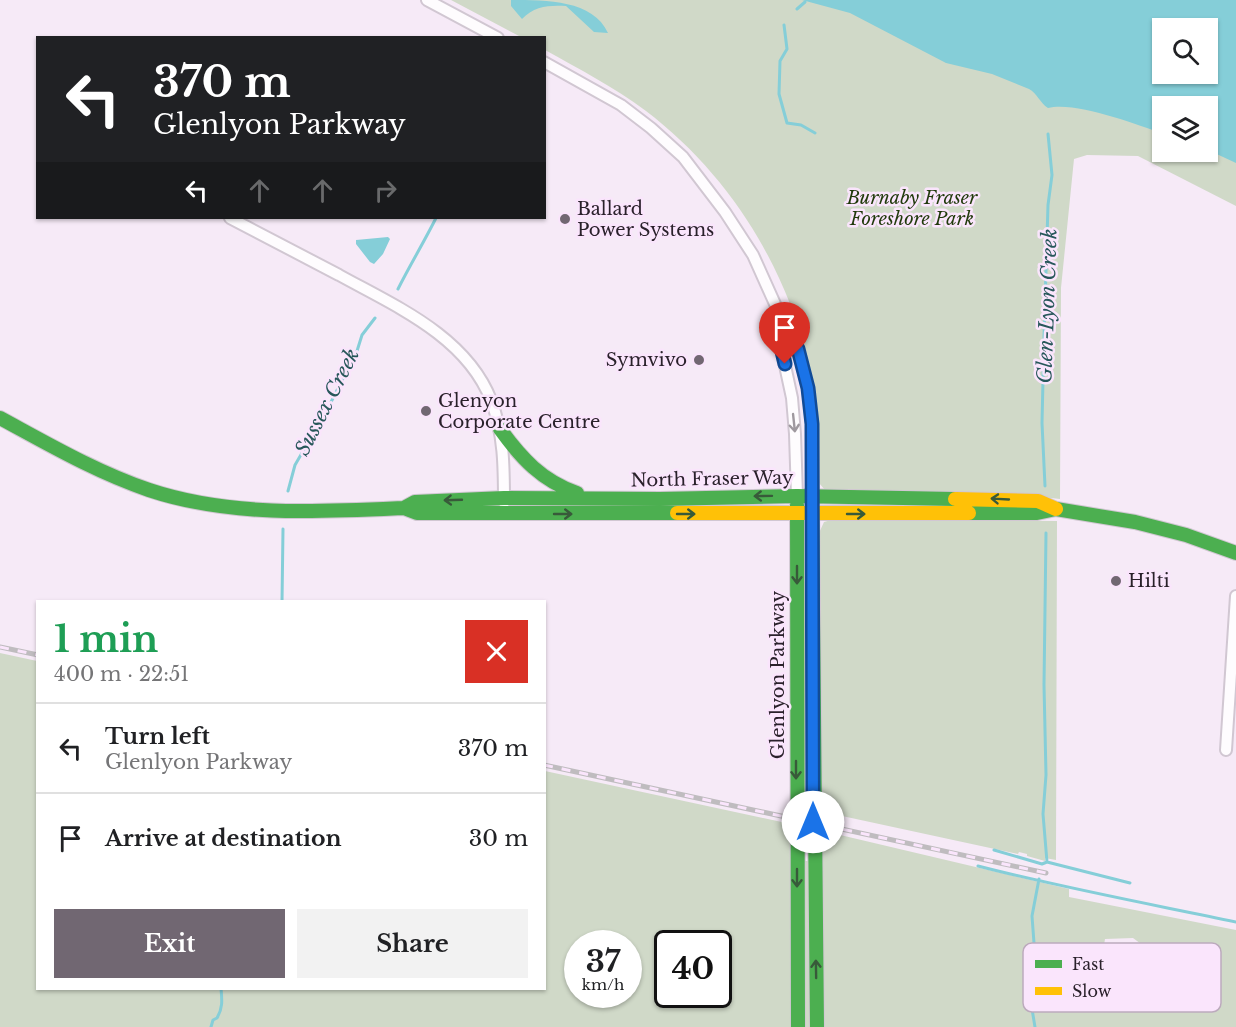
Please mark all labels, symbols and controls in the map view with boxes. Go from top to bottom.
map controls [1152,18,1218,162]
button: search [1152,18,1218,84]
text: 370 m [153,56,291,108]
icon: left [54,60,132,138]
button: layers [1152,96,1218,162]
text: Glenlyon Parkway [153,108,406,141]
icon: left [180,174,213,207]
icon: ahead [243,174,276,207]
icon: ahead [306,174,339,207]
icon: right [369,174,402,207]
park label: Burnaby Fraser Foreshore Park [846,187,978,230]
place label: Ballard Power Systems [577,198,714,241]
marker: Ballard Power Systems [558,212,572,226]
water label: Glen-Lyon Creek [1032,228,1062,384]
pin [759,302,810,364]
icon: arrive [768,311,801,344]
water label: Sussex Creek [290,344,364,460]
place label: Symvivo [606,349,687,371]
marker: Symvivo [692,353,706,367]
place label: Glenyon Corporate Centre [438,390,600,433]
marker: Glenyon Corporate Centre [419,404,433,418]
one-way arrow [789,413,800,433]
street label: North Fraser Way [631,467,794,491]
one-way arrow [753,491,773,502]
one-way arrow [990,494,1010,505]
one-way arrow [444,495,464,506]
one-way arrow [552,508,572,520]
one-way arrow [676,508,696,520]
one-way arrow [845,508,865,520]
one-way arrow [791,565,803,585]
place label: Hilti [1128,570,1170,592]
marker: Hilti [1109,574,1123,588]
street label: Glenlyon Parkway [767,590,789,759]
text: 1 min [54,617,158,662]
button: close [465,620,528,683]
text: 400 m · 22:51 [54,662,189,686]
text: Turn left [105,723,210,750]
icon: left [54,732,87,765]
text: 370 m [458,735,528,762]
text: Glenlyon Parkway [105,750,292,774]
one-way arrow [790,760,802,780]
position arrow [781,790,845,854]
icon: arrive [54,822,87,855]
text: Arrive at destination [105,825,342,852]
text: 30 m [469,825,528,852]
one-way arrow [791,867,803,887]
button: Exit [54,909,285,978]
button: Share [297,909,528,978]
speed limit sign: 40 [654,930,732,1008]
text: 37 [586,943,620,980]
legend [1023,943,1221,1012]
text: Fast [1072,954,1104,974]
one-way arrow [810,959,822,979]
text: km/h [582,975,624,994]
text: Slow [1072,981,1112,1001]

